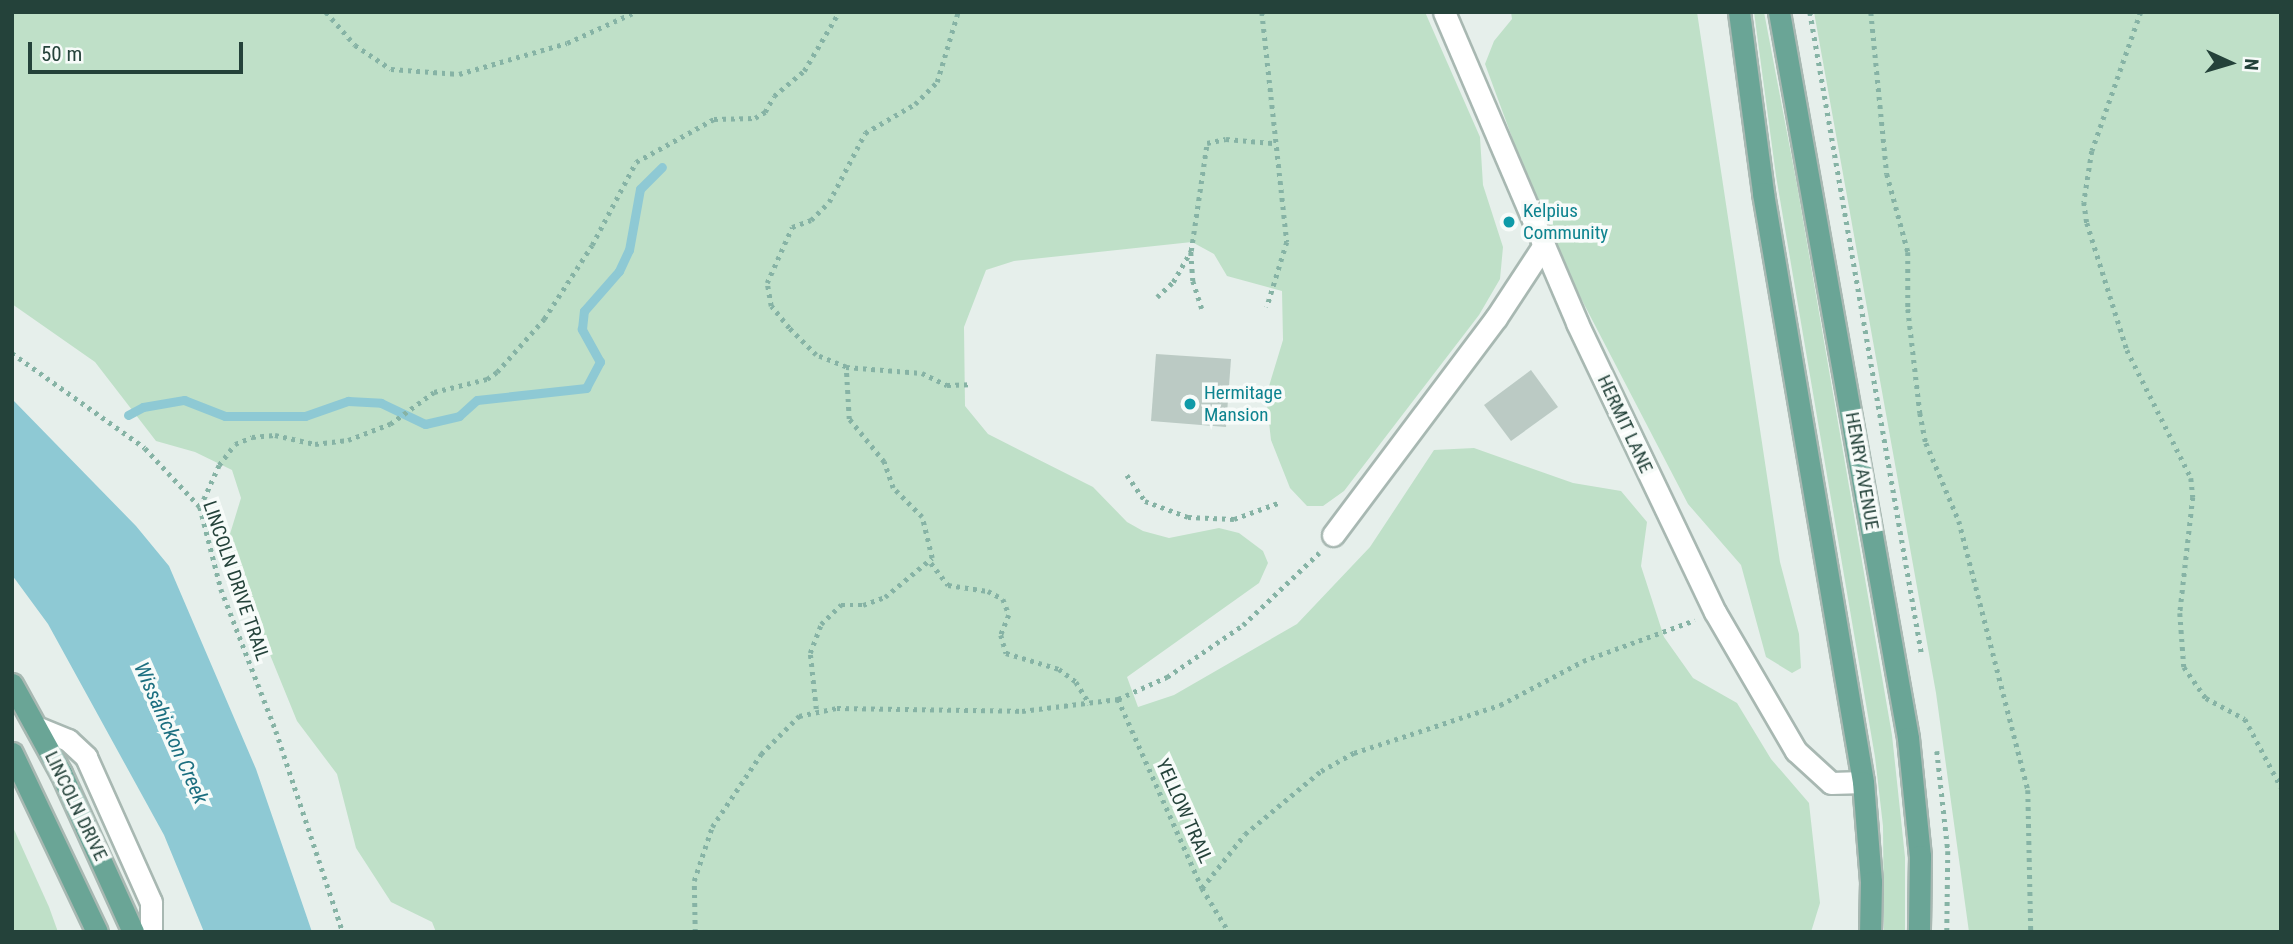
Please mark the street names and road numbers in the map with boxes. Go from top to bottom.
street label: HERMIT LANE [1592,371,1658,477]
street label: HENRY AVENUE [1840,410,1884,532]
street label: LINCOLN DRIVE TRAIL [198,498,274,664]
street label: LINCOLN DRIVE [40,748,112,864]
street label: YELLOW TRAIL [1151,755,1217,867]

